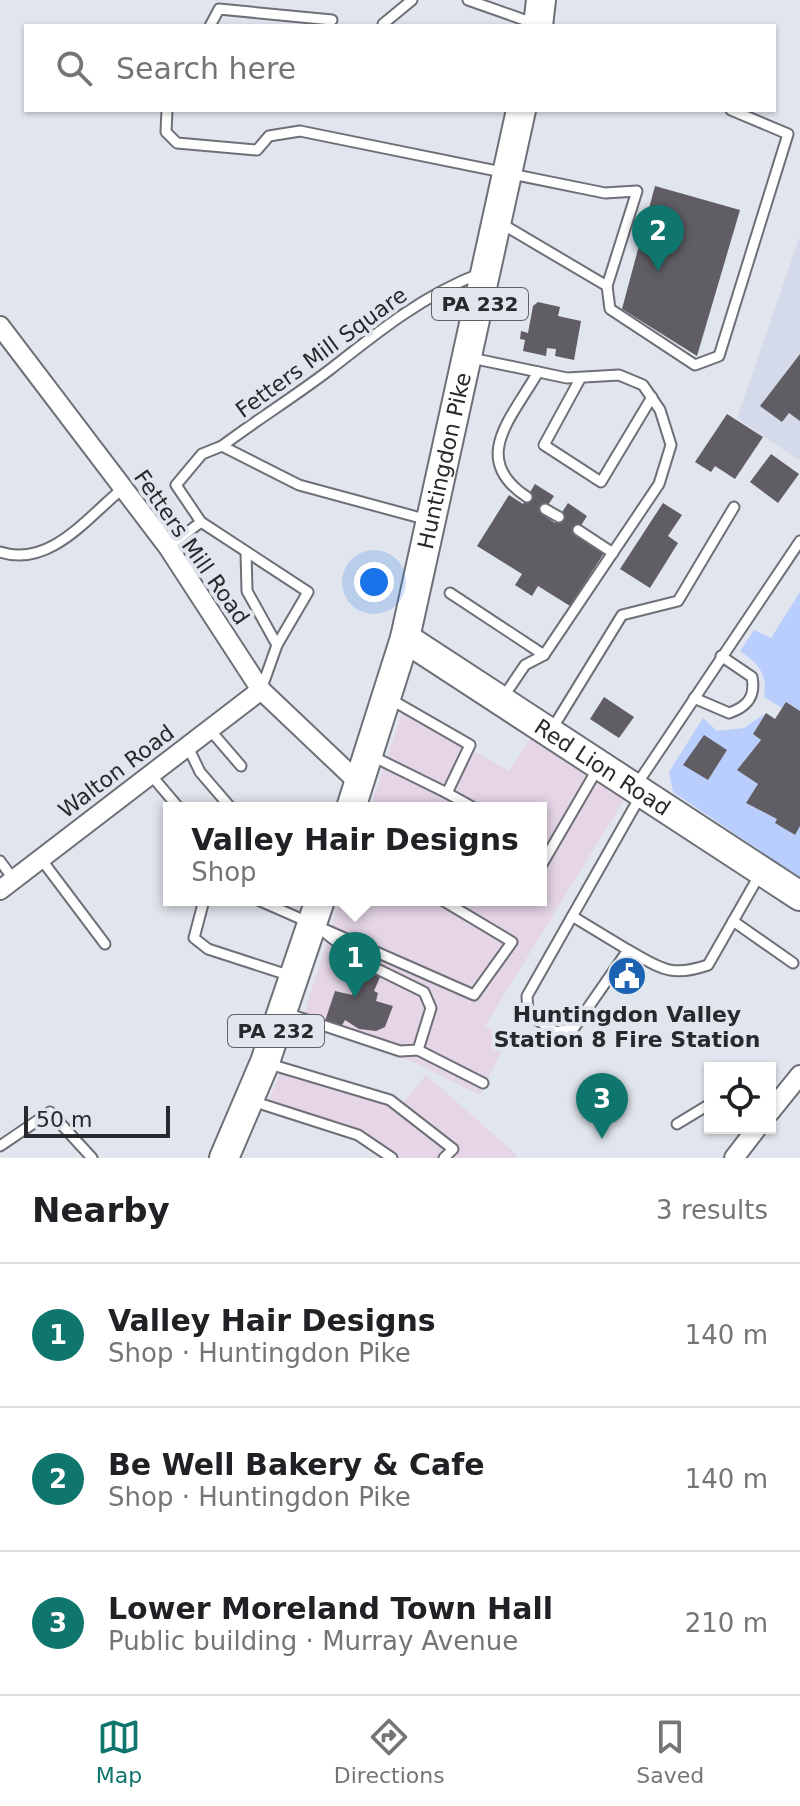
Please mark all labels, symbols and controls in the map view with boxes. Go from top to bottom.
search box [24,24,776,112]
icon: search [52,46,96,90]
text: Search here [116,51,296,86]
pin: 2 [632,205,684,271]
street label: Fetters Mill Square [231,282,412,423]
road number: PA 232 [432,288,528,320]
street label: Huntingdon Pike [413,370,476,551]
street label: Fetters Mill Road [129,465,254,629]
your location [354,562,394,602]
street label: Red Lion Road [530,714,675,821]
street label: Walton Road [54,720,179,823]
popup [163,802,547,906]
text: Valley Hair Designs [191,822,519,857]
text: Shop [191,857,257,887]
pin: 1 [329,932,381,998]
public building icon: Huntingdon Valley Station 8 Fire Station [606,955,648,997]
place label: Huntingdon Valley Station 8 Fire Station [494,1002,760,1052]
road number: PA 232 [228,1015,324,1047]
map controls [704,1062,776,1134]
button: locate [704,1062,776,1134]
pin: 3 [576,1073,628,1139]
scale bar [24,1102,170,1138]
text: 50 m [36,1107,92,1132]
text: Nearby [32,1190,170,1230]
text: 3 results [656,1195,768,1225]
text: Valley Hair Designs [108,1303,436,1338]
text: 1 [49,1320,67,1350]
text: 140 m [685,1320,768,1350]
text: Shop · Huntingdon Pike [108,1338,411,1368]
text: Be Well Bakery & Cafe [108,1447,485,1482]
text: 2 [49,1464,67,1494]
text: 140 m [685,1464,768,1494]
text: Shop · Huntingdon Pike [108,1482,411,1512]
text: Lower Moreland Town Hall [108,1591,553,1626]
text: 3 [49,1608,67,1638]
text: 210 m [685,1608,768,1638]
text: Public building · Murray Avenue [108,1626,518,1656]
tab: Map [96,1715,142,1788]
tab: Directions [334,1715,445,1788]
tab: Saved [636,1715,704,1788]

